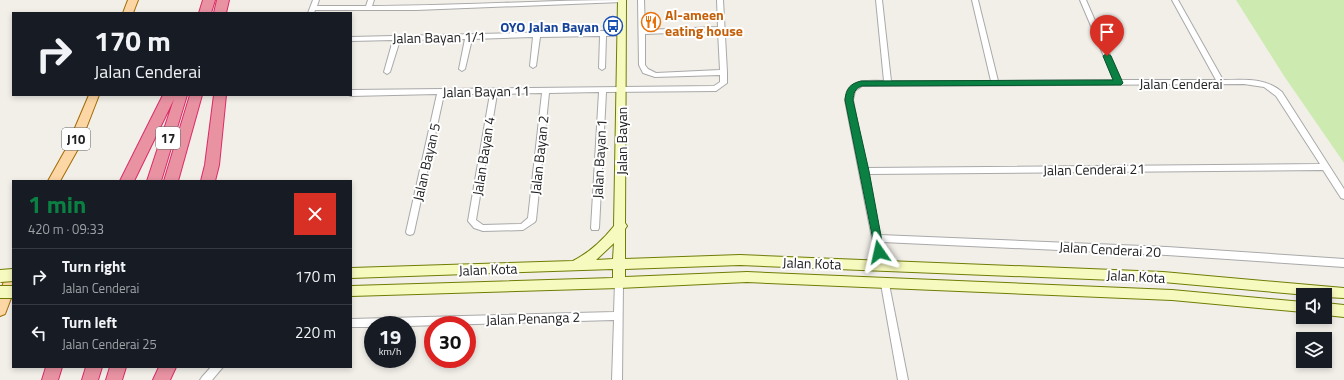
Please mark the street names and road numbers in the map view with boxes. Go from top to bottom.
street label: Jalan Bayan 1/1 [392,26,486,48]
street label: Jalan Cenderai [1139,73,1223,94]
street label: Jalan Bayan 11 [442,80,530,102]
street label: Jalan Bayan [611,107,632,175]
street label: Jalan Bayan 2 [524,114,554,196]
street label: Jalan Bayan 4 [466,115,500,197]
street label: Jalan Bayan 1 [586,119,612,199]
street label: Jalan Bayan 5 [407,121,445,203]
road number: 17 [156,127,180,149]
road number: J10 [62,128,90,150]
street label: Jalan Cenderai 21 [1043,158,1145,180]
street label: Jalan Cenderai 20 [1058,236,1162,262]
street label: Jalan Kota [782,251,842,275]
street label: Jalan Kota [458,257,518,281]
street label: Jalan Kota [1106,264,1166,288]
street label: Jalan Penanga 2 [485,306,581,330]

